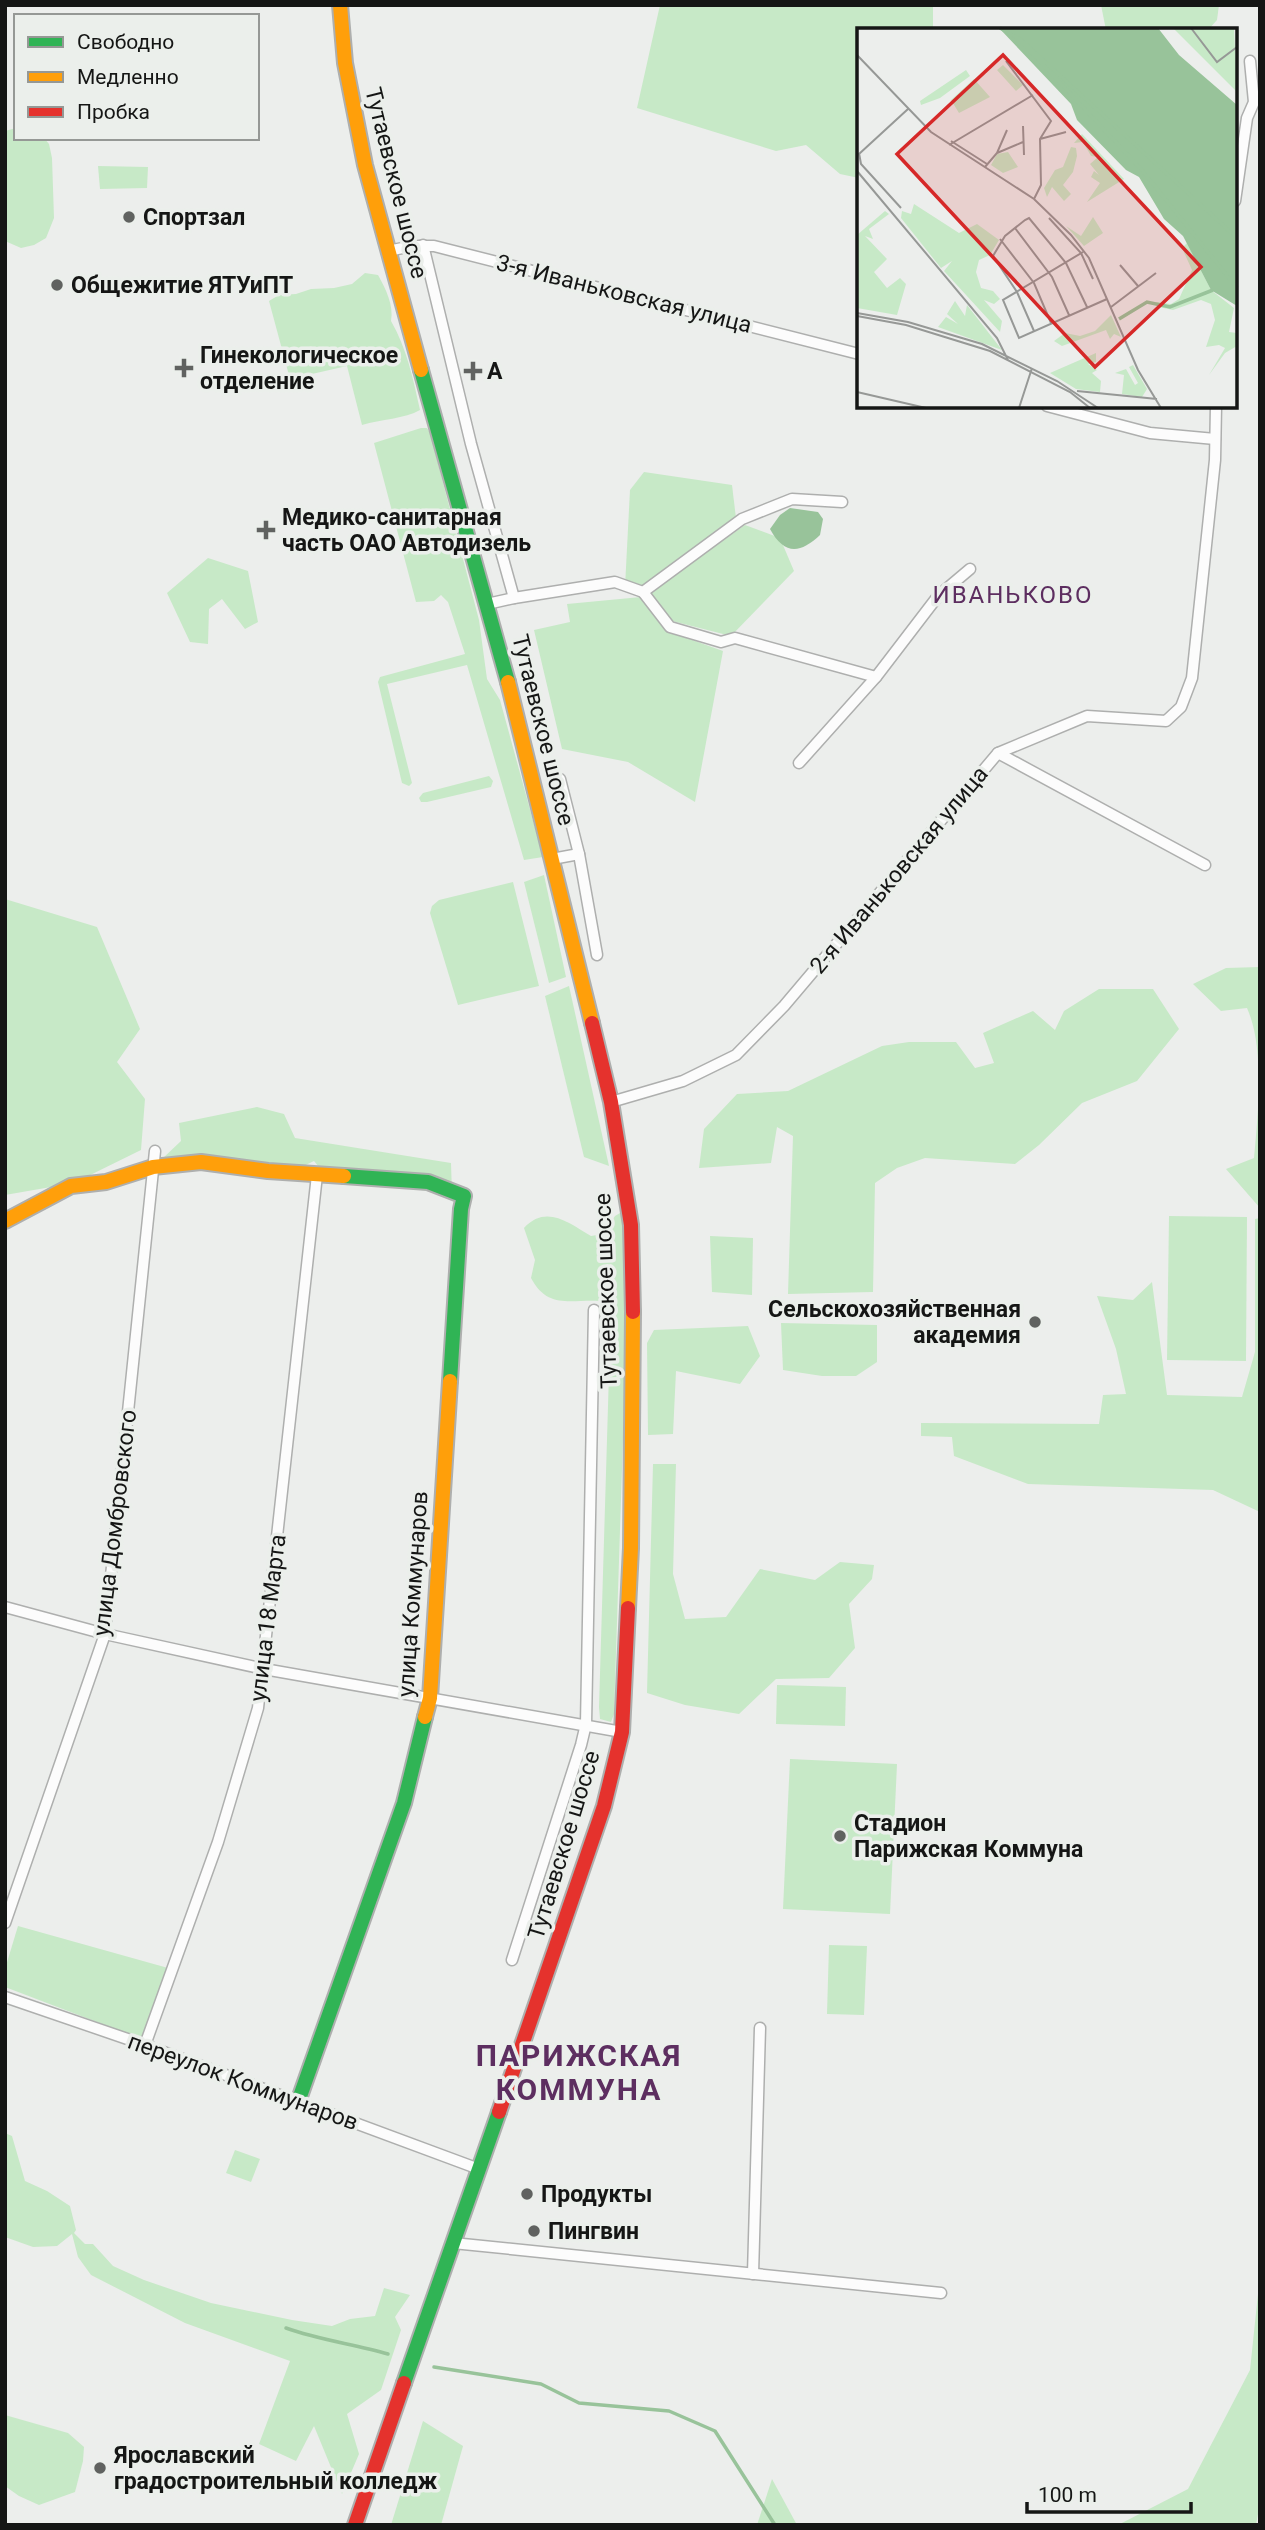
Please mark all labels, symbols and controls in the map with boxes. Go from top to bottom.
legend [14,14,259,140]
inset map [857,28,1237,408]
text: Свободно [77,30,174,54]
text: Медленно [77,65,179,89]
street label: Тутаевское шоссе [359,85,433,281]
text: Пробка [77,100,150,124]
place label: Спортзал [143,204,245,231]
marker: Спортзал [121,209,137,225]
street label: 3-я Иваньковская улица [493,249,755,339]
place label: Общежитие ЯТУиПТ [71,272,293,299]
marker: Общежитие ЯТУиПТ [49,277,65,293]
place label: Гинекологическое отделение [200,342,398,395]
marker: Гинекологическое отделение [174,358,194,378]
place label: А [487,358,503,385]
marker: А [465,363,481,379]
place label: Медико-санитарная часть ОАО Автодизель [282,504,531,557]
marker: Медико-санитарная часть ОАО Автодизель [256,520,276,540]
district label: ИВАНЬКОВО [933,581,1093,609]
street label: Тутаевское шоссе [506,632,580,828]
street label: 2-я Иваньковская улица [804,761,994,979]
street label: Тутаевское шоссе [589,1193,623,1389]
place label: Сельскохозяйственная академия [768,1296,1021,1349]
marker: Сельскохозяйственная академия [1027,1314,1043,1330]
street label: улица Домбровского [88,1408,142,1638]
street label: улица Коммунаров [392,1490,434,1698]
street label: улица 18 Марта [244,1533,292,1703]
street label: Тутаевское шоссе [522,1747,606,1943]
place label: Стадион Парижская Коммуна [854,1810,1083,1863]
marker: Стадион Парижская Коммуна [832,1828,848,1844]
street label: переулок Коммунаров [124,2028,362,2136]
district label: ПАРИЖСКАЯ КОММУНА [476,2038,682,2107]
place label: Продукты [541,2181,652,2208]
marker: Продукты [519,2186,535,2202]
place label: Пингвин [548,2218,639,2245]
marker: Пингвин [526,2223,542,2239]
place label: Ярославский градостроительный колледж [113,2442,437,2495]
marker: Ярославский градостроительный колледж [92,2460,108,2476]
scale bar [1027,2470,1192,2514]
text: 100 m [1038,2483,1097,2507]

